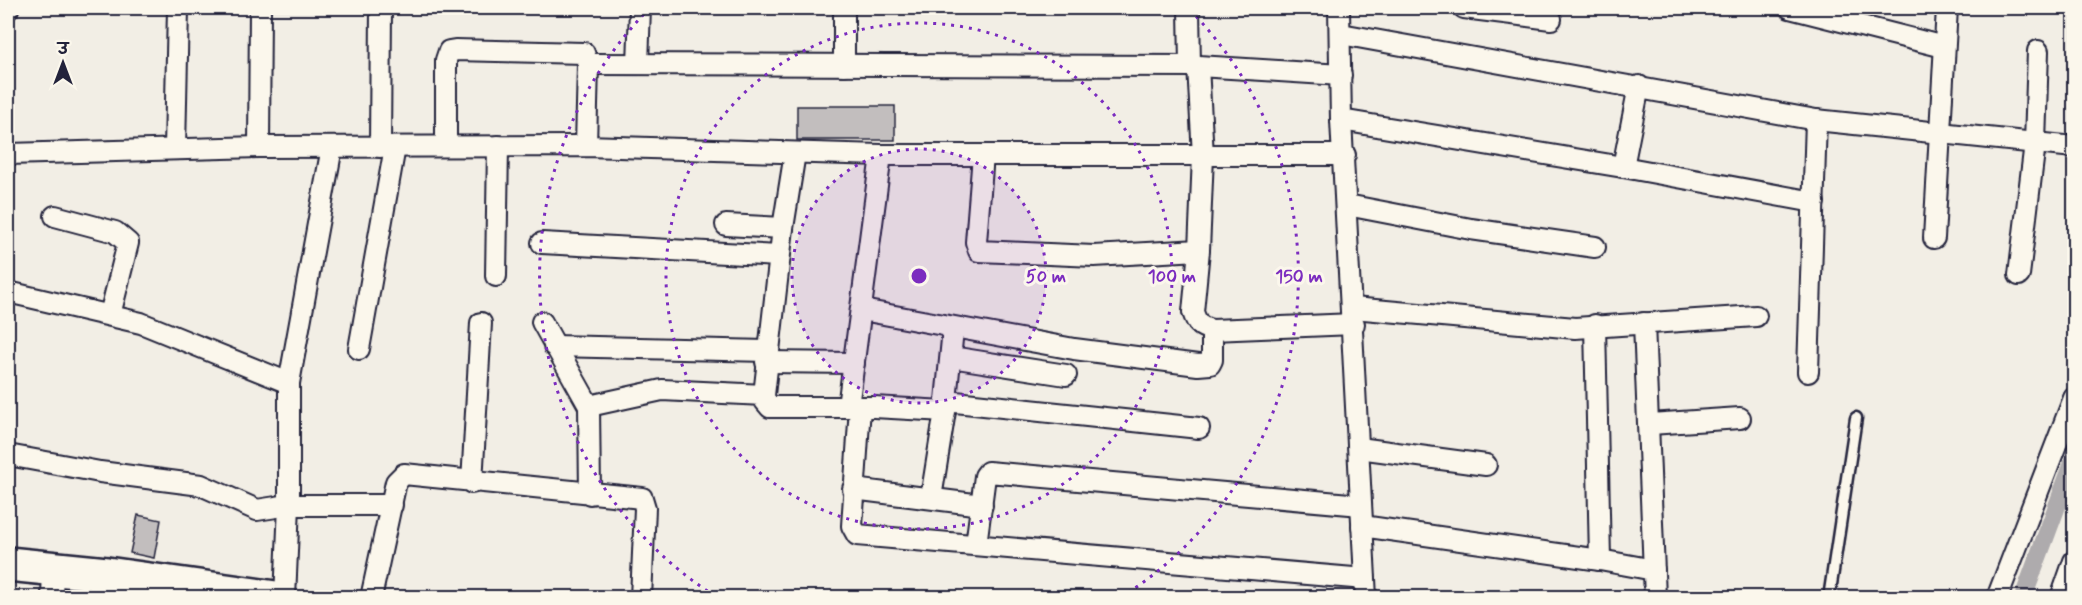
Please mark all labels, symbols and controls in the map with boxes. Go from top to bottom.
north arrow [33,33,93,93]
text: उ [56,39,70,60]
text: 50 m [1026,265,1066,289]
text: 100 m [1148,265,1196,289]
text: 150 m [1275,265,1323,289]
centre of rings [909,266,929,286]

